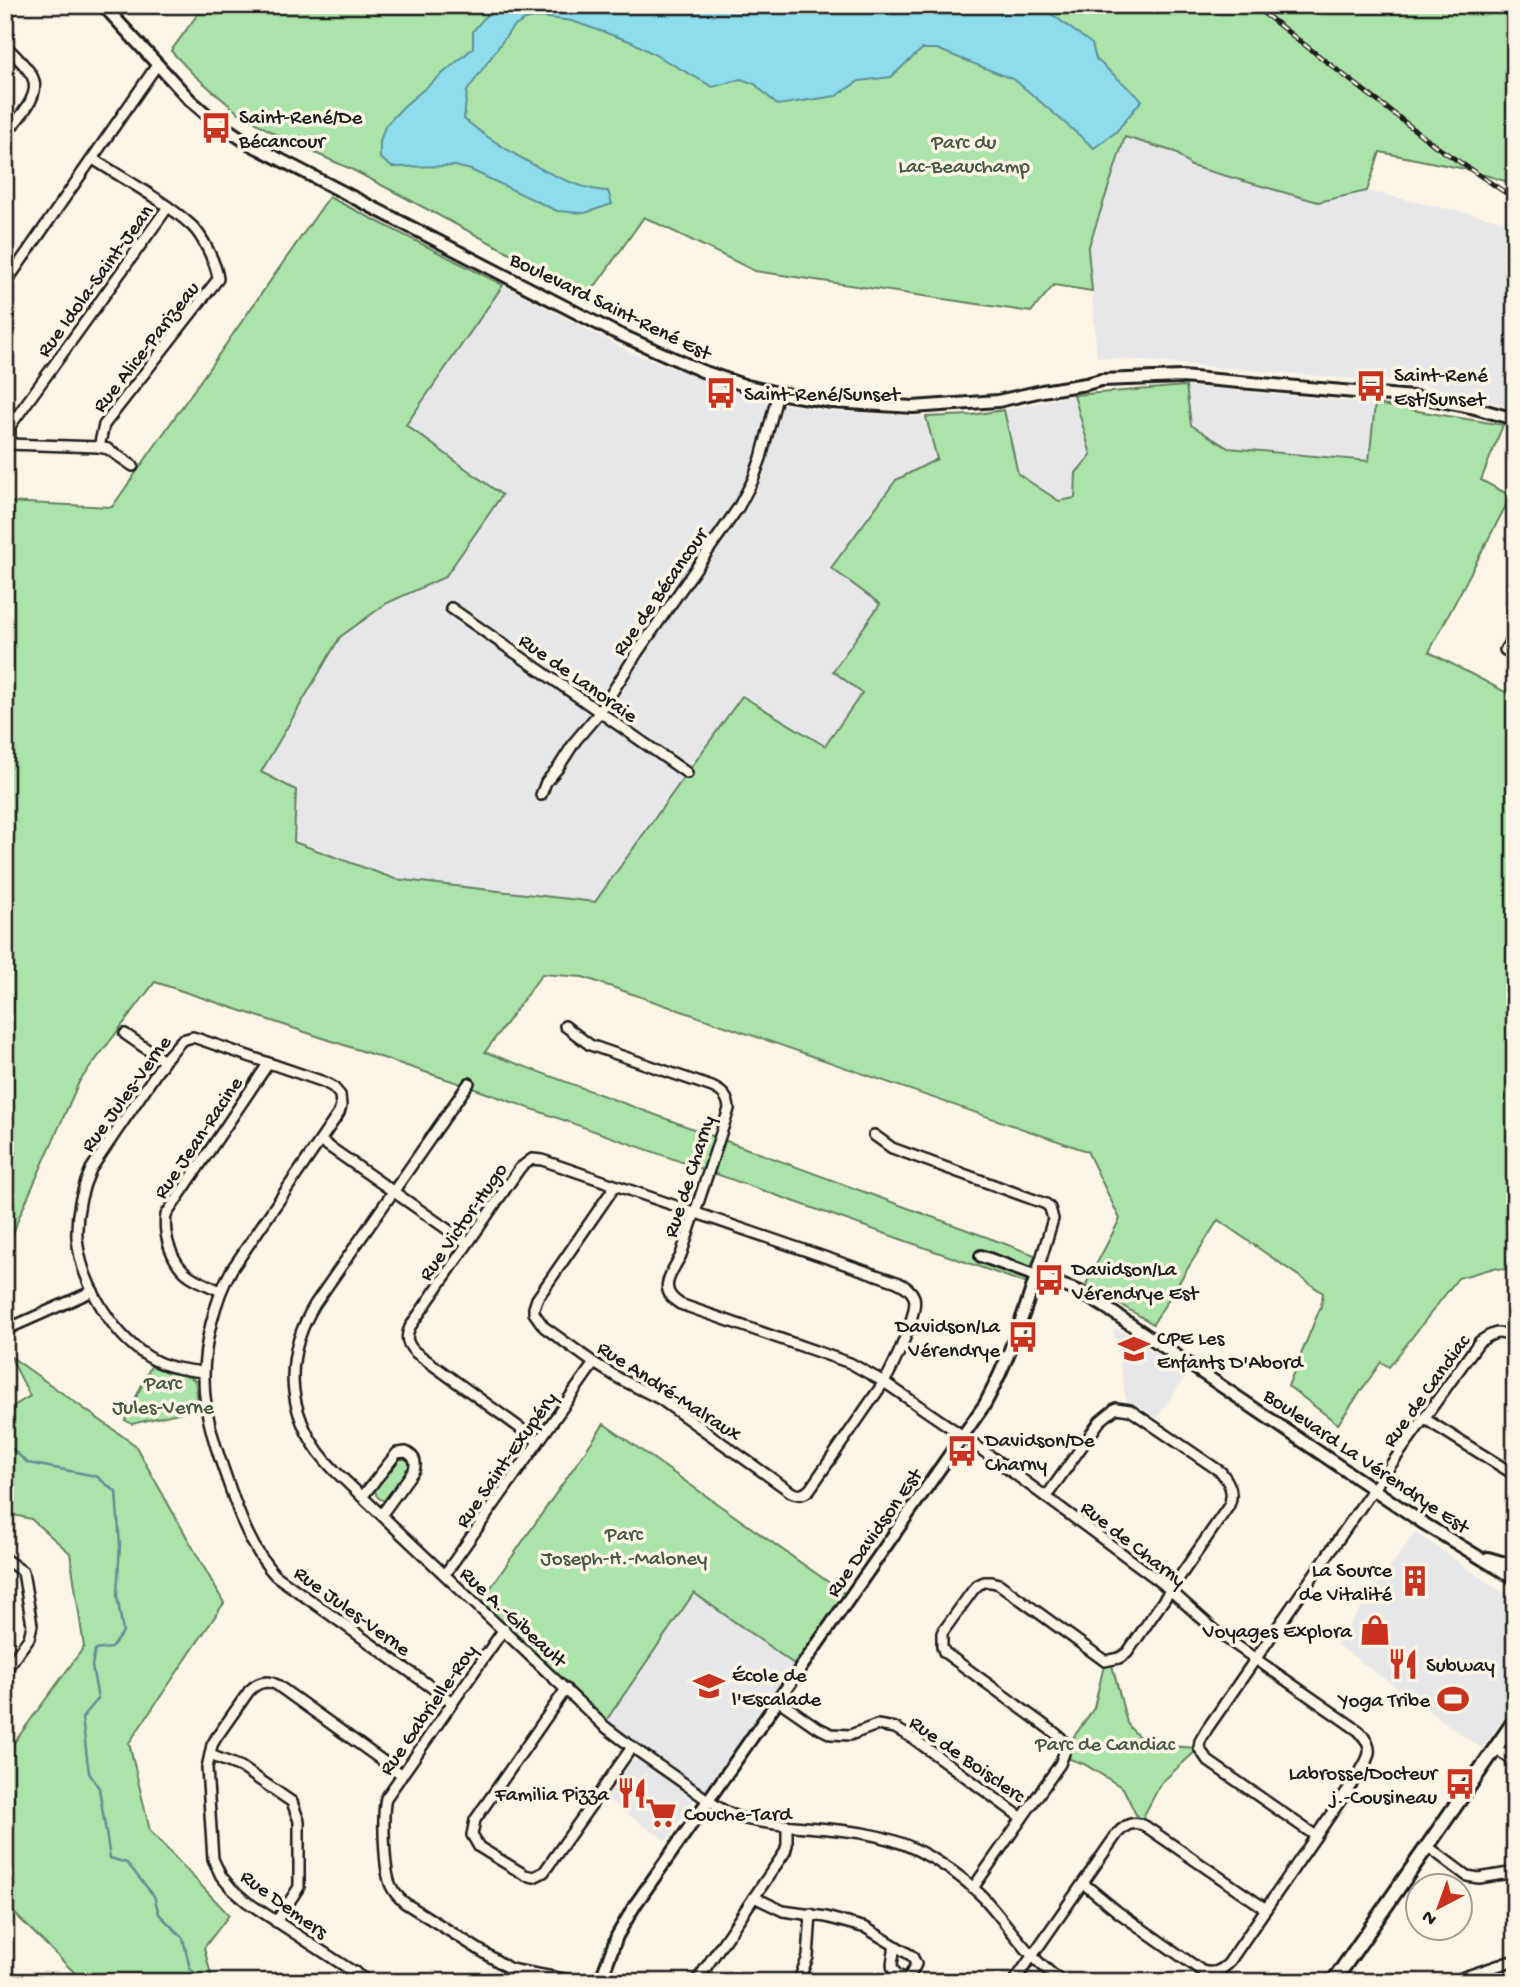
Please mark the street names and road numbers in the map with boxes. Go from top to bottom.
street label: Rue Idola-Saint-Jean [33,201,161,363]
street label: Boulevard Saint-René Est [504,248,716,369]
street label: Rue Alice-Parizeau [89,277,207,419]
street label: Rue de Bécancour [608,523,716,662]
street label: Rue de Lanoraie [513,630,642,731]
street label: Rue Jules-Verne [77,1031,179,1158]
street label: Rue Jean-Racine [150,1072,251,1205]
street label: Rue de Charny [660,1113,723,1241]
street label: Rue Victor-Hugo [415,1159,515,1287]
street label: Rue de Candiac [1378,1330,1478,1453]
street label: Rue André-Malraux [591,1337,745,1449]
street label: Boulevard La Vérendrye Est [1257,1384,1475,1543]
street label: Rue Saint-Exupéry [452,1388,564,1534]
street label: Rue Davidson Est [822,1463,931,1603]
street label: Rue de Charny [1074,1497,1190,1595]
street label: Rue Jules-Verne [288,1562,415,1664]
street label: Rue A.-Gibeault [453,1563,572,1676]
street label: Rue Gabrielle-Roy [375,1641,484,1781]
street label: Rue de Boisclerc [903,1712,1030,1811]
street label: Rue Demers [234,1866,333,1947]

